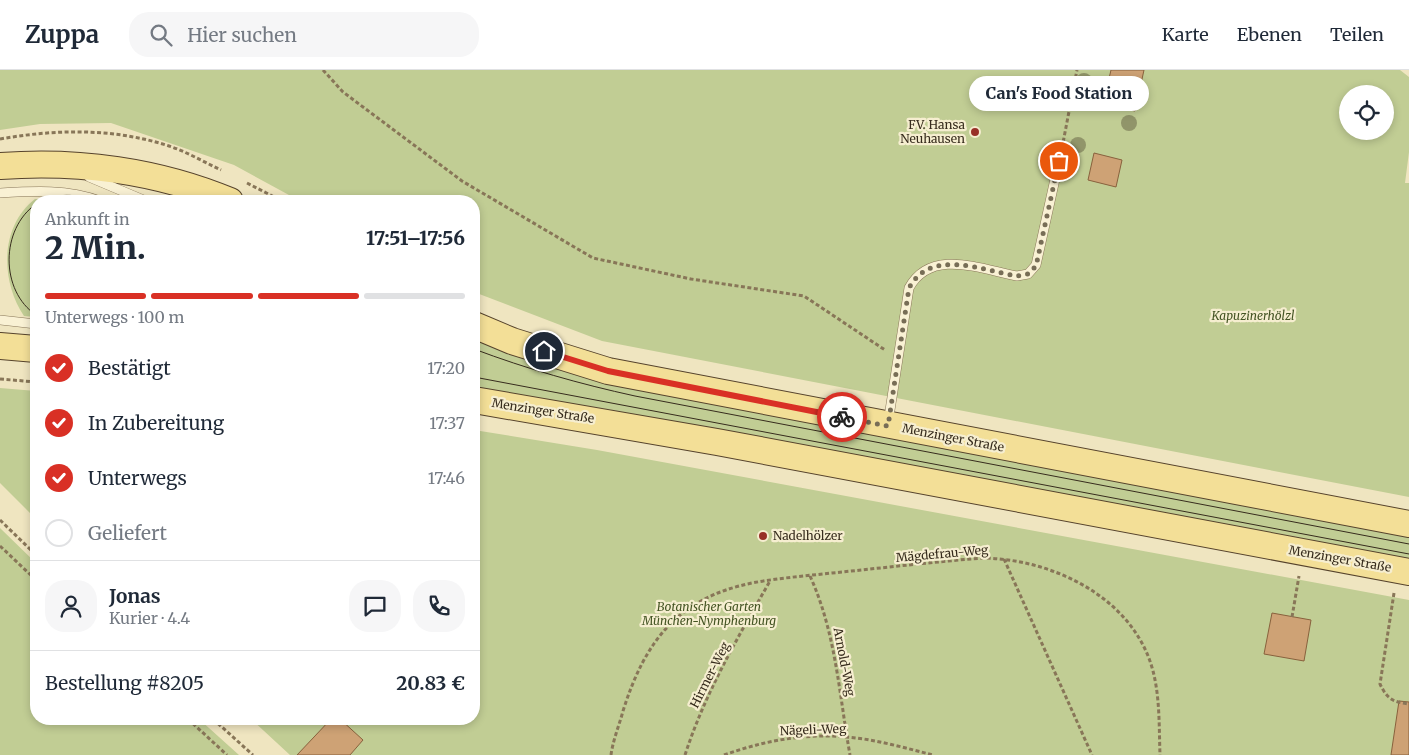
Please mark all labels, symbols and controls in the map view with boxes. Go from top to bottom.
search box [129,12,479,57]
text: Zuppa [25,19,99,50]
icon: search [147,21,175,49]
text: Hier suchen [187,23,297,47]
text: Karte [1162,23,1209,46]
text: Ebenen [1237,23,1302,46]
text: Teilen [1330,23,1384,46]
callout: Can's Food Station [969,76,1149,111]
text: Can's Food Station [986,83,1132,103]
map controls [1339,85,1394,140]
button: locate [1339,85,1394,140]
place label: FV. Hansa Neuhausen [900,117,966,146]
marker: FV. Hansa Neuhausen [969,126,981,138]
pin [1038,140,1080,182]
icon: bag [1045,147,1073,175]
text: Ankunft in [45,209,130,229]
text: 17:51–17:56 [366,226,465,250]
text: 2 Min. [45,228,146,268]
text: Unterwegs · 100 m [45,307,185,327]
park label: Kapuzinerhölzl [1210,308,1295,323]
pin [523,330,565,372]
icon: home [530,337,558,365]
icon: check [45,354,73,382]
text: Bestätigt [88,356,171,380]
text: 17:20 [427,358,465,378]
courier [817,392,867,442]
street label: Menzinger Straße [491,395,595,426]
icon: bike [828,403,856,431]
icon: check [45,409,73,437]
text: In Zubereitung [88,411,224,435]
text: 17:37 [429,413,465,433]
street label: Menzinger Straße [901,420,1005,455]
icon: check [45,464,73,492]
text: Unterwegs [88,466,187,490]
text: 17:46 [428,468,465,488]
text: Geliefert [88,521,167,545]
place label: Nadelhölzer [773,528,843,543]
marker: Nadelhölzer [757,530,769,542]
street label: Mägdefrau-Weg [895,542,990,565]
street label: Menzinger Straße [1288,542,1392,575]
button: person [45,580,97,632]
button: chat [349,580,401,632]
button: phone [413,580,465,632]
text: Jonas [109,584,161,608]
park label: Botanischer Garten München-Nymphenburg [641,599,776,628]
text: Kurier · 4.4 [109,608,190,628]
street label: Arnold-Weg [830,625,859,698]
street label: Hirmer-Weg [687,639,733,710]
text: Bestellung #8205 [45,671,204,695]
text: 20.83 € [396,671,465,695]
street label: Nägeli-Weg [779,721,847,738]

